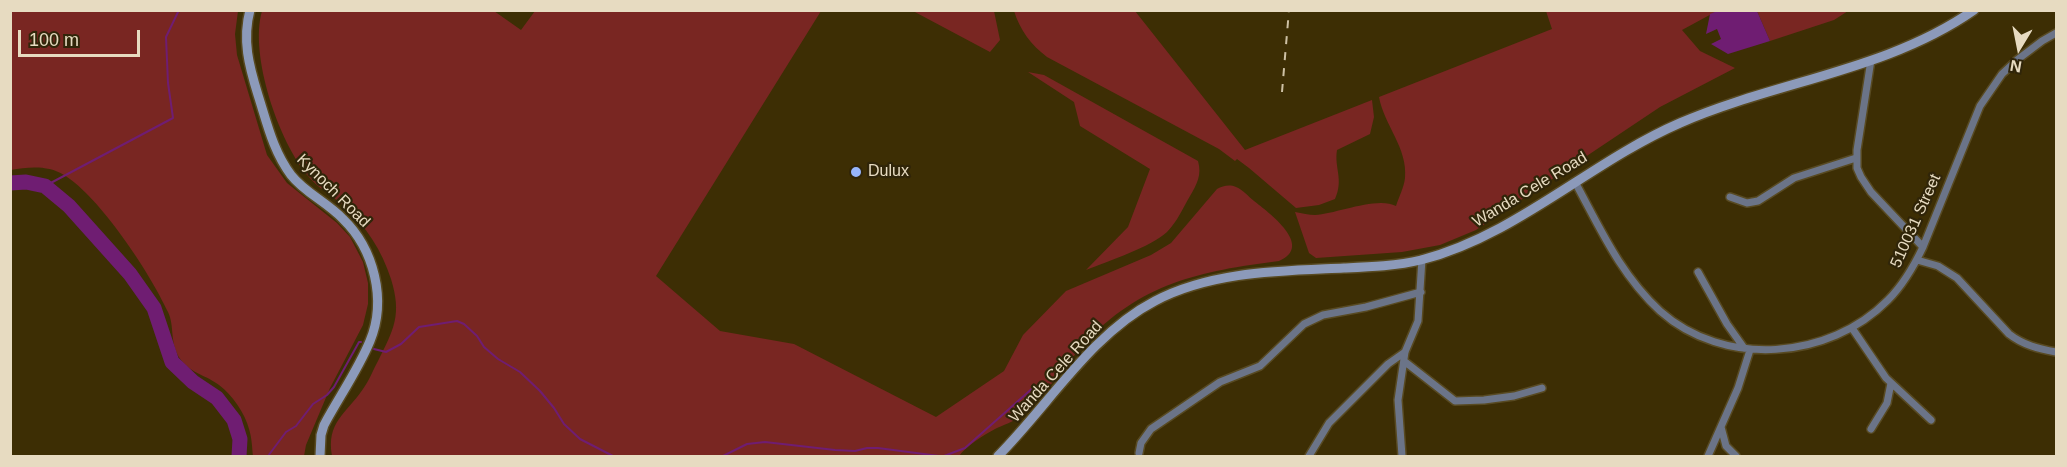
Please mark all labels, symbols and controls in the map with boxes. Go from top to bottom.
scale bar [21,18,142,56]
north arrow [1989,18,2049,78]
text: 100 m [29,30,79,50]
text: N [2009,57,2023,76]
street label: Wanda Cele Road [1469,148,1591,232]
street label: Kynoch Road [292,150,374,232]
place label: Dulux [868,162,909,182]
marker: Dulux [849,165,863,179]
street label: 510031 Street [1887,171,1945,271]
street label: Wanda Cele Road [1005,317,1107,427]

